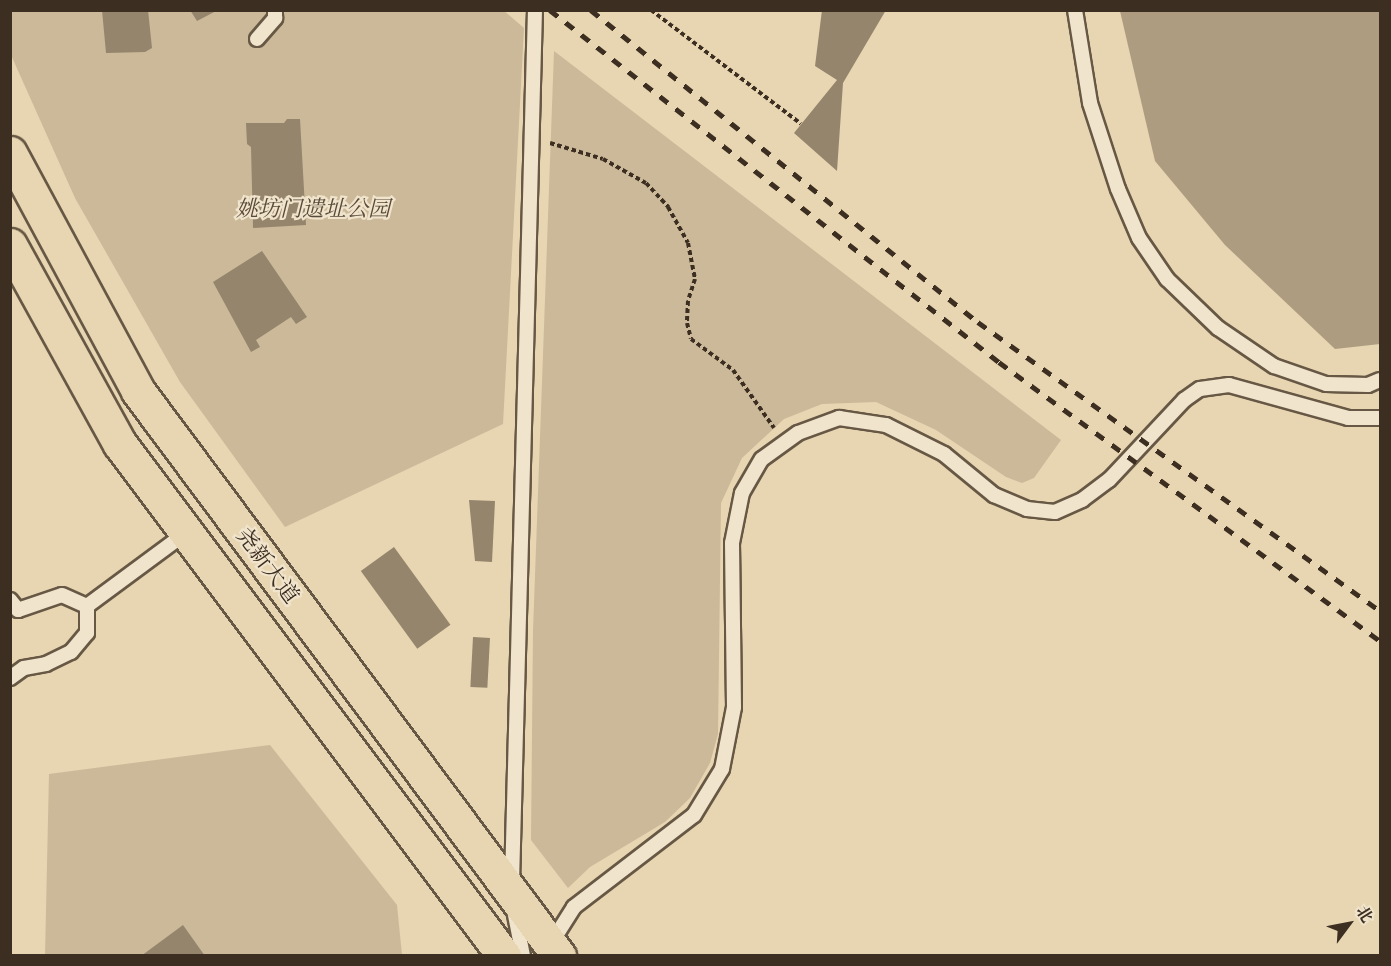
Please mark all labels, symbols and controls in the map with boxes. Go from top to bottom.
park label: 姚坊门遗址公园 [236,197,390,223]
street label: 尧新大道 [230,523,304,609]
north arrow [1319,894,1379,954]
text: 北 [1352,902,1377,927]

